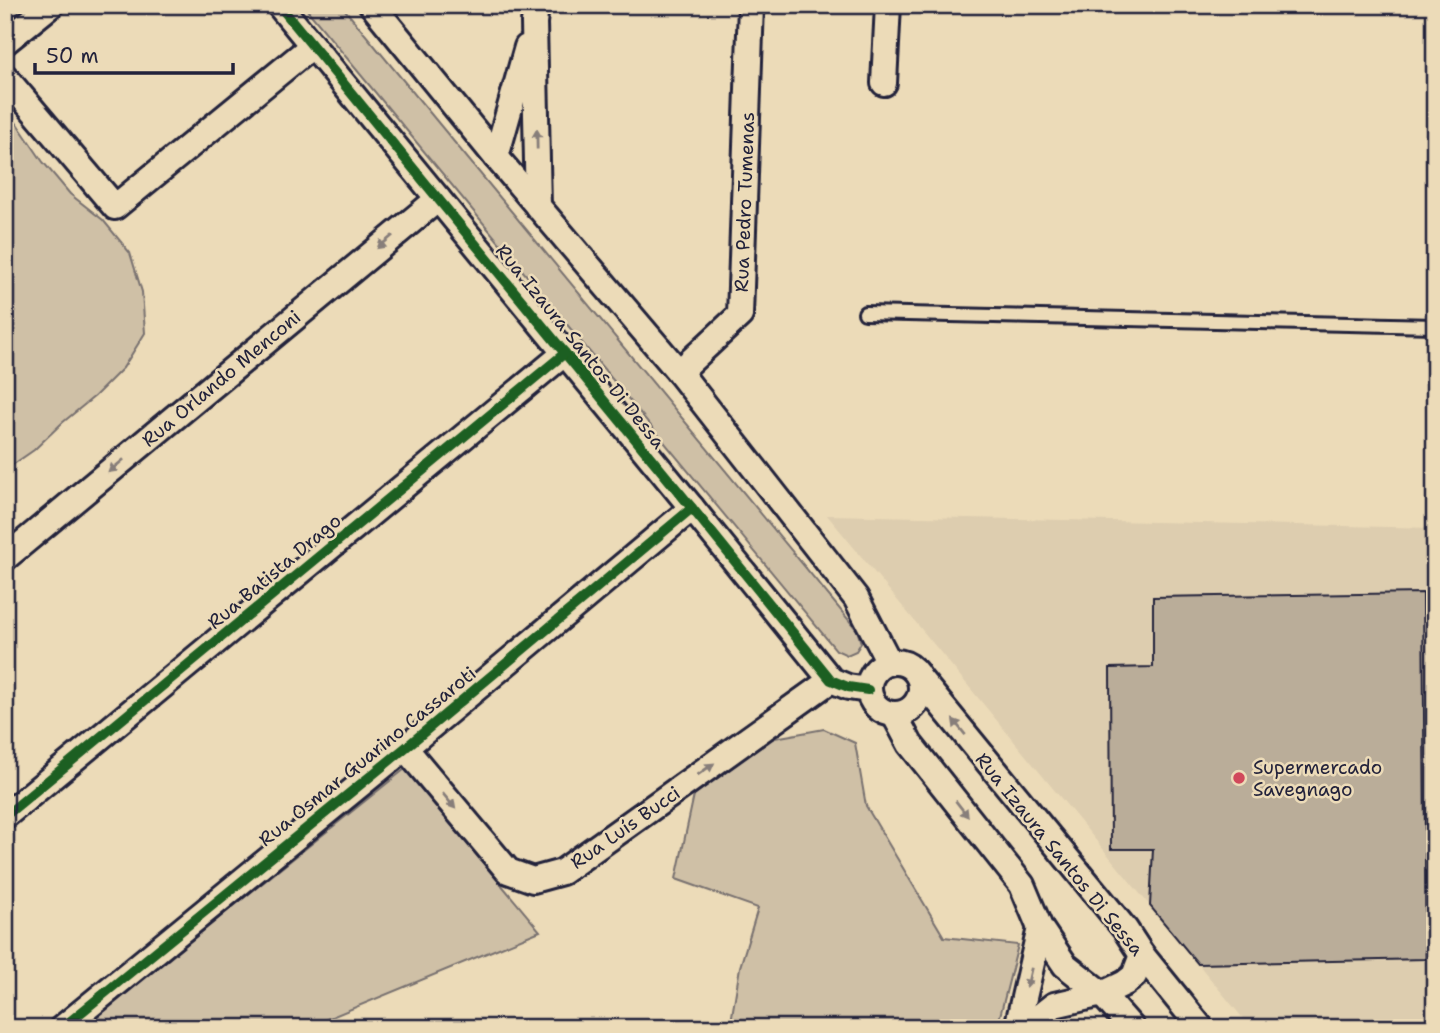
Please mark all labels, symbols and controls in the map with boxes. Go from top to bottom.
scale bar [35,32,233,76]
text: 50 m [46,42,99,70]
street label: Rua Pedro Tumenas [729,111,760,293]
one-way arrow [531,128,542,150]
one-way arrow [377,235,395,250]
street label: Rua Izaura Santos Di Dessa [490,239,671,454]
street label: Rua Orlando Menconi [137,304,306,452]
one-way arrow [107,458,124,473]
street label: Rua Batista Drago [202,508,346,635]
street label: Rua Osmar Guarino Cassaroti [253,661,481,852]
one-way arrow [951,718,966,736]
street label: Rua Izaura Santos Di Sessa [970,748,1150,961]
place label: Supermercado Savegnago [1253,755,1382,802]
one-way arrow [697,762,715,776]
marker: Supermercado Savegnago [1231,770,1247,786]
street label: Rua Luís Bucci [565,780,685,875]
one-way arrow [441,792,456,809]
one-way arrow [954,800,969,818]
one-way arrow [1023,967,1034,989]

